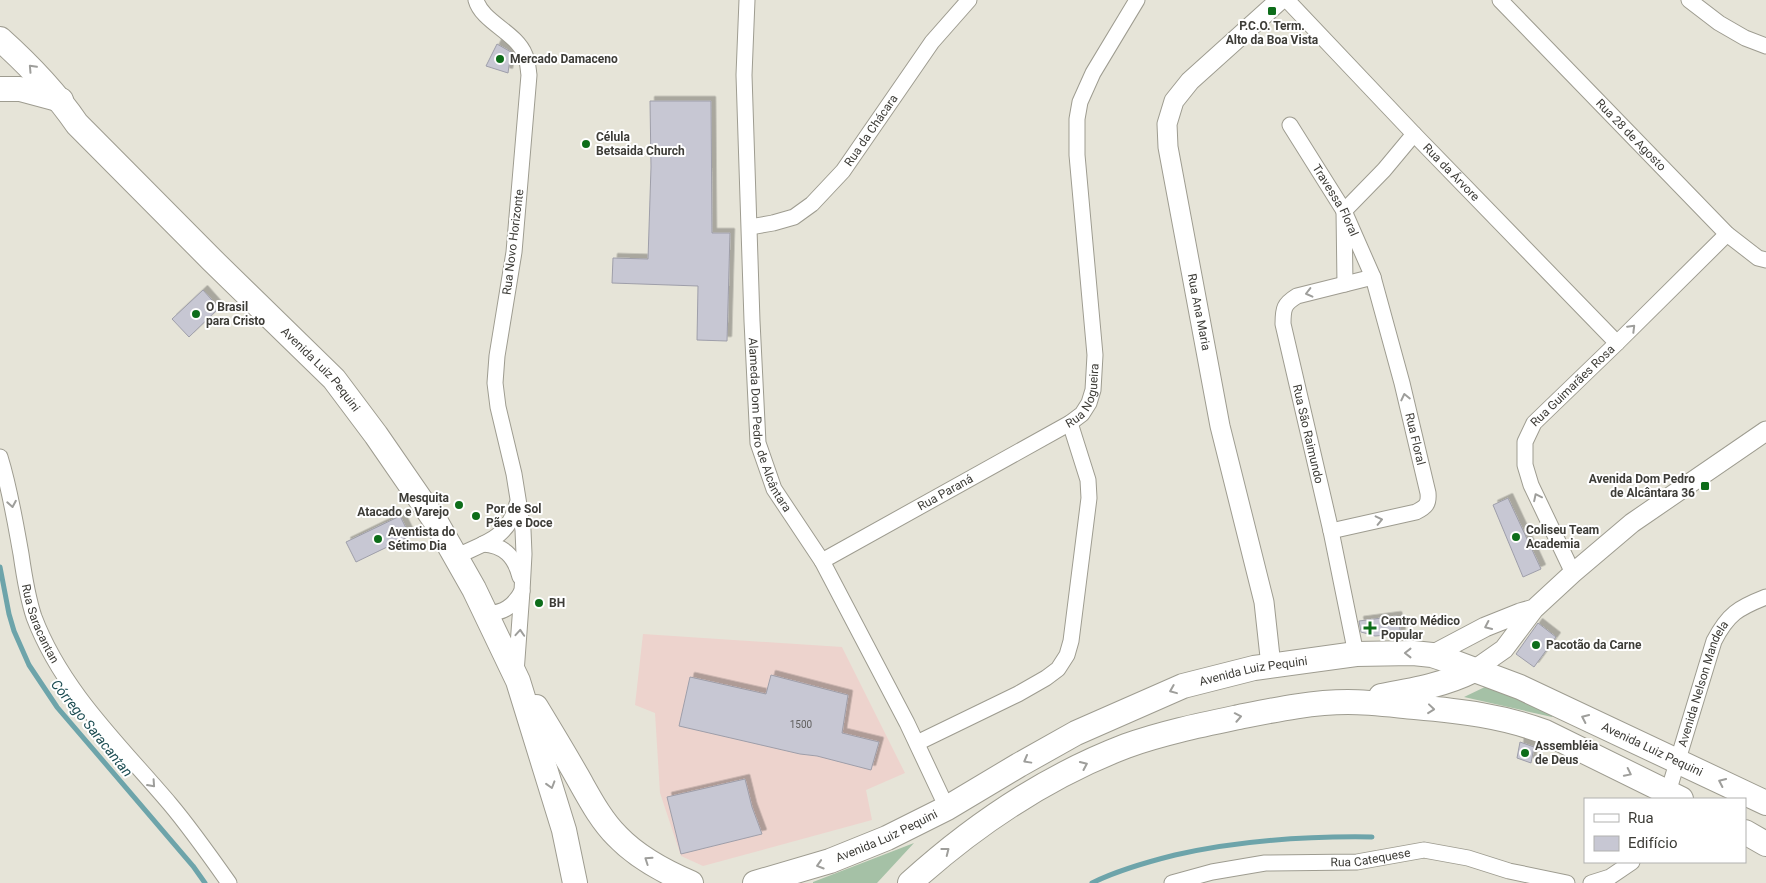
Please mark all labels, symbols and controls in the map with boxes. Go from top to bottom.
marker: P.C.O. Term. Alto da Boa Vista [1266,5,1278,17]
place label: P.C.O. Term. Alto da Boa Vista [1226,19,1319,47]
place label: Mercado Damaceno [510,52,618,66]
marker: Mercado Damaceno [494,53,506,65]
one-way arrow [29,65,38,74]
street label: Rua da Chácara [841,92,901,169]
street label: Rua 28 de Agosto [1593,96,1669,174]
place label: Célula Betsaida Church [596,130,685,158]
marker: Célula Betsaida Church [580,138,592,150]
street label: Rua da Árvore [1420,141,1482,204]
street label: Travessa Floral [1309,162,1361,238]
street label: Rua Novo Horizonte [500,188,526,296]
street label: Rua Ana Maria [1185,272,1213,352]
one-way arrow [1305,287,1314,298]
place label: O Brasil para Cristo [206,300,265,328]
marker: O Brasil para Cristo [190,308,202,320]
street label: Avenida Luiz Pequini [278,324,363,414]
one-way arrow [1626,325,1635,334]
street label: Alameda Dom Pedro de Alcântara [746,337,794,515]
street label: Rua Guimarães Rosa [1528,342,1617,429]
street label: Rua Nogueira [1063,363,1102,431]
street label: Rua São Raimundo [1290,383,1326,485]
one-way arrow [1400,392,1411,401]
street label: Rua Floral [1402,411,1428,466]
street label: Rua Paraná [915,471,975,513]
place label: Avenida Dom Pedro de Alcântara 36 [1589,472,1695,500]
marker: Avenida Dom Pedro de Alcântara 36 [1699,480,1711,492]
place label: Mesquita Atacado e Varejo [357,491,450,519]
one-way arrow [1533,493,1543,502]
marker: Mesquita Atacado e Varejo [453,499,465,511]
one-way arrow [7,500,17,509]
place label: Por de Sol Pães e Doce [486,502,553,530]
marker: Por de Sol Pães e Doce [470,510,482,522]
one-way arrow [1374,515,1383,526]
place label: Coliseu Team Academia [1526,523,1599,551]
place label: Aventista do Sétimo Dia [388,525,456,553]
marker: Coliseu Team Academia [1510,531,1522,543]
marker: Aventista do Sétimo Dia [372,533,384,545]
street label: Rua Saracantan [19,583,62,666]
place label: BH [549,596,565,610]
marker: BH [533,597,545,609]
place label: Centro Médico Popular [1381,614,1460,642]
street label: Avenida Nelson Mandela [1675,618,1731,749]
one-way arrow [1484,619,1493,630]
marker: Centro Médico Popular [1363,621,1377,635]
one-way arrow [514,629,525,637]
place label: Pacotão da Carne [1546,638,1642,652]
marker: Pacotão da Carne [1530,639,1542,651]
one-way arrow [1403,648,1411,658]
street label: Avenida Luiz Pequini [1198,654,1308,689]
water label: Córrego Saracantan [48,676,136,780]
one-way arrow [1169,684,1178,694]
one-way arrow [1427,703,1435,714]
one-way arrow [1234,713,1243,723]
one-way arrow [1582,714,1591,724]
house number: 1500 [790,719,813,730]
street label: Avenida Luiz Pequini [1600,720,1705,779]
place label: Assembléia de Deus [1535,739,1599,767]
marker: Assembléia de Deus [1519,747,1531,759]
one-way arrow [1023,754,1032,764]
one-way arrow [1079,761,1088,771]
one-way arrow [1623,767,1632,777]
one-way arrow [146,778,155,787]
one-way arrow [1718,778,1727,789]
one-way arrow [545,780,555,789]
legend [1584,798,1746,863]
street label: Avenida Luiz Pequini [834,807,940,865]
text: Rua [1628,809,1654,827]
text: Edifício [1628,834,1677,852]
street label: Rua Catequese [1330,846,1411,869]
one-way arrow [940,848,950,857]
one-way arrow [644,857,654,866]
one-way arrow [816,859,824,869]

